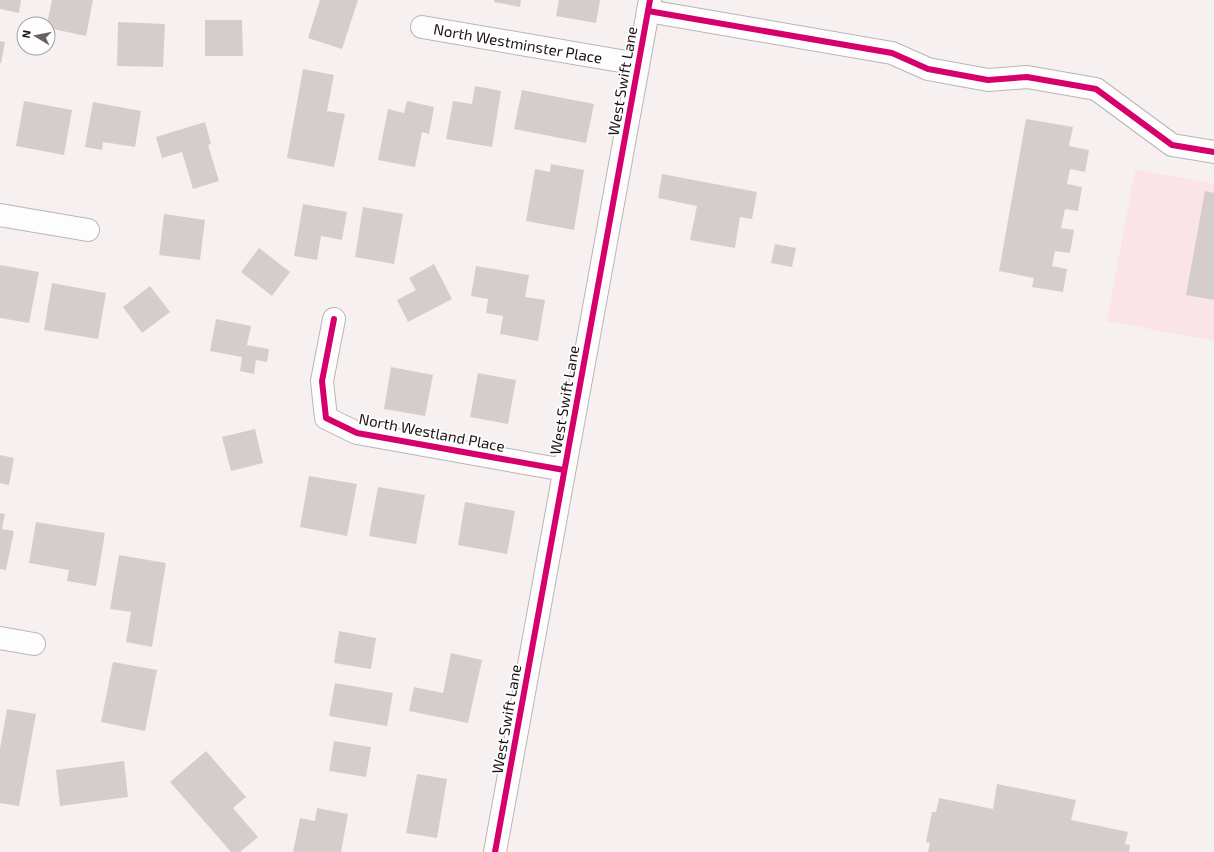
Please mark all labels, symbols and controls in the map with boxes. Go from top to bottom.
north arrow [16,16,56,56]
street label: North Westminster Place [432,19,604,67]
street label: West Swift Lane [604,25,640,137]
text: N [19,29,33,39]
street label: West Swift Lane [546,344,582,456]
street label: North Westland Place [358,409,506,455]
street label: West Swift Lane [488,663,524,775]

